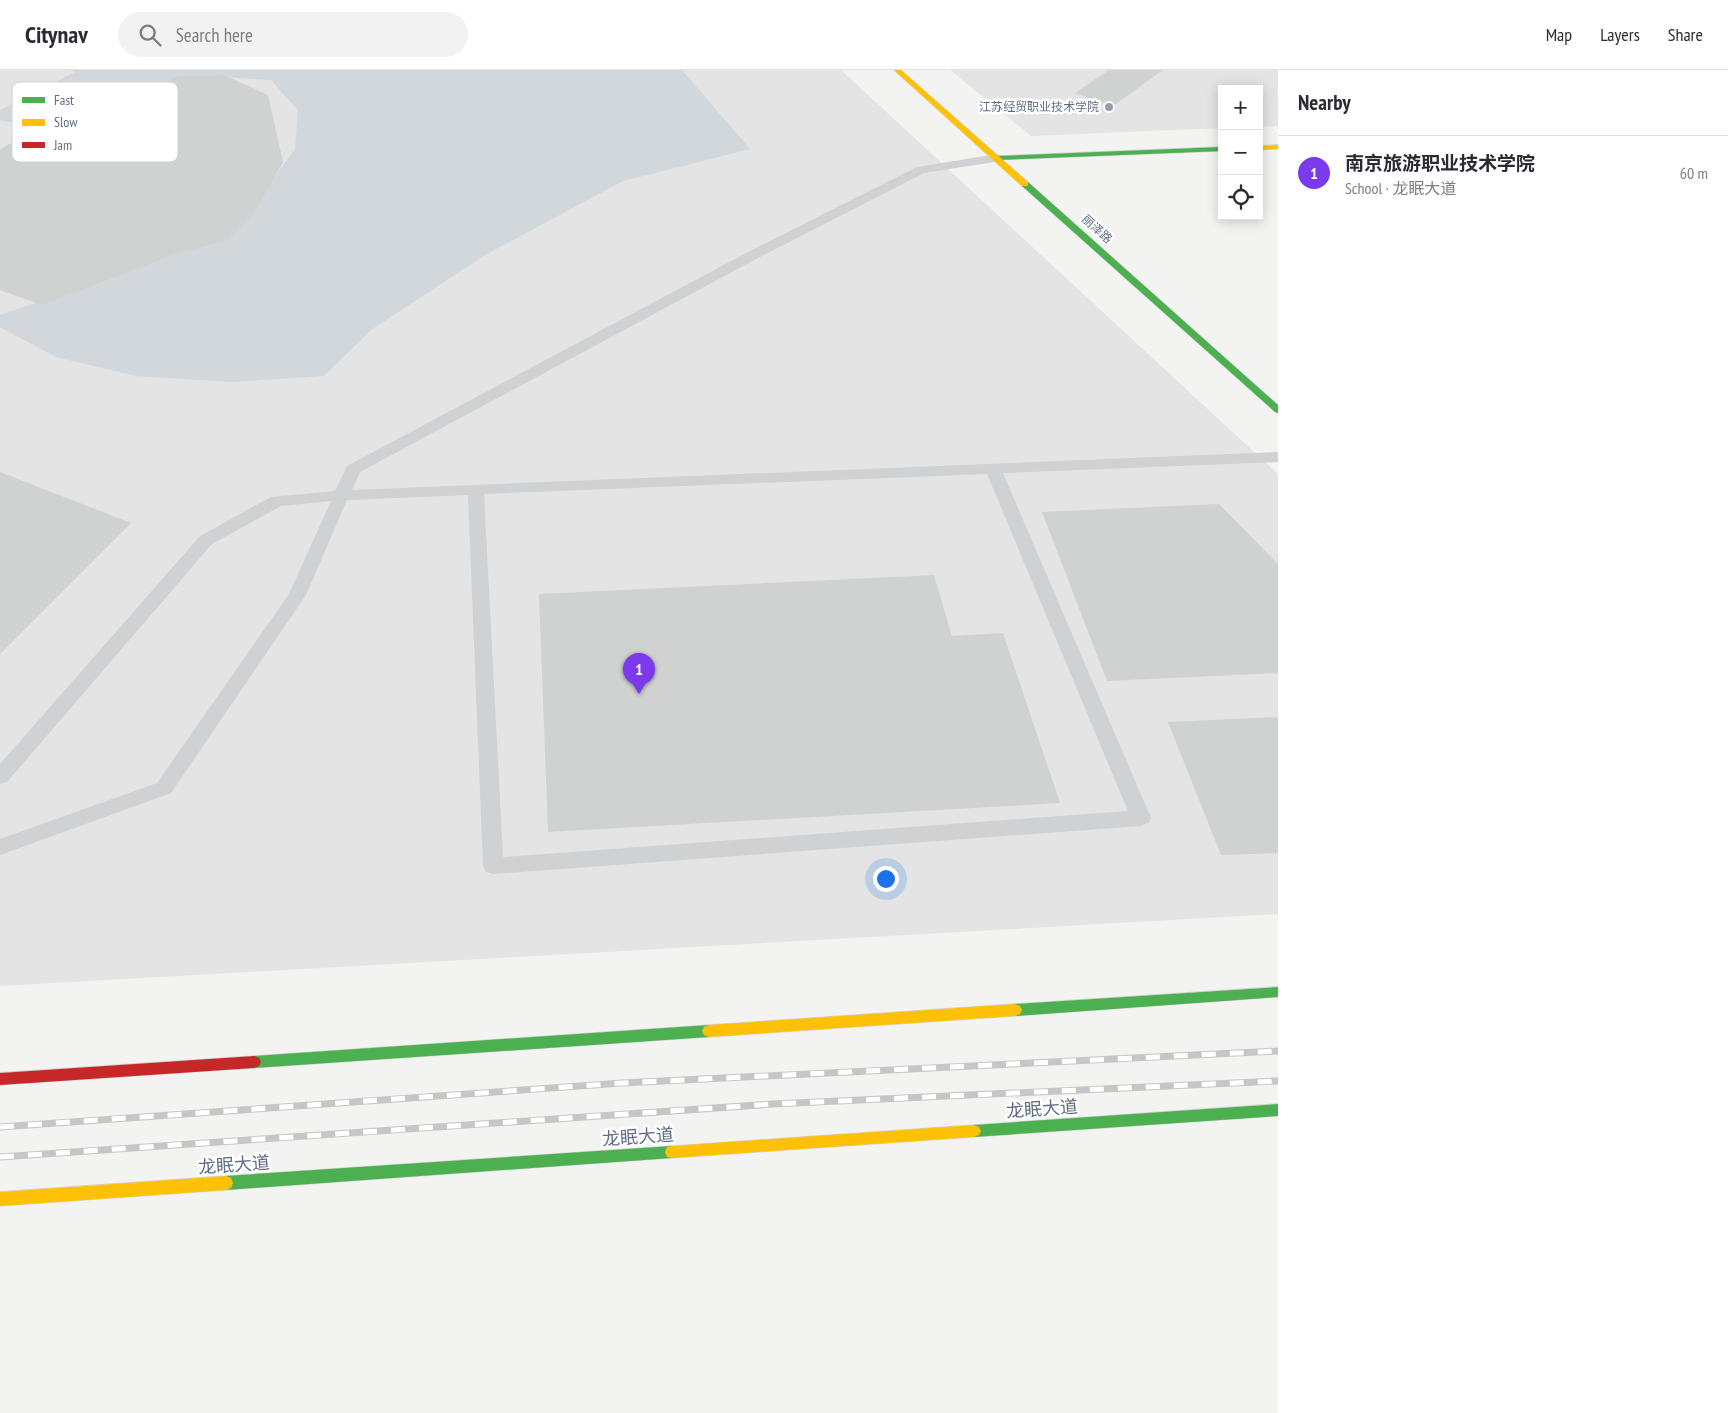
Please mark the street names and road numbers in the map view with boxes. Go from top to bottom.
street label: 丽泽路 [1079,211,1116,246]
street label: 龙眠大道 [1005,1095,1079,1122]
street label: 龙眠大道 [601,1123,675,1150]
street label: 龙眠大道 [197,1151,271,1178]

